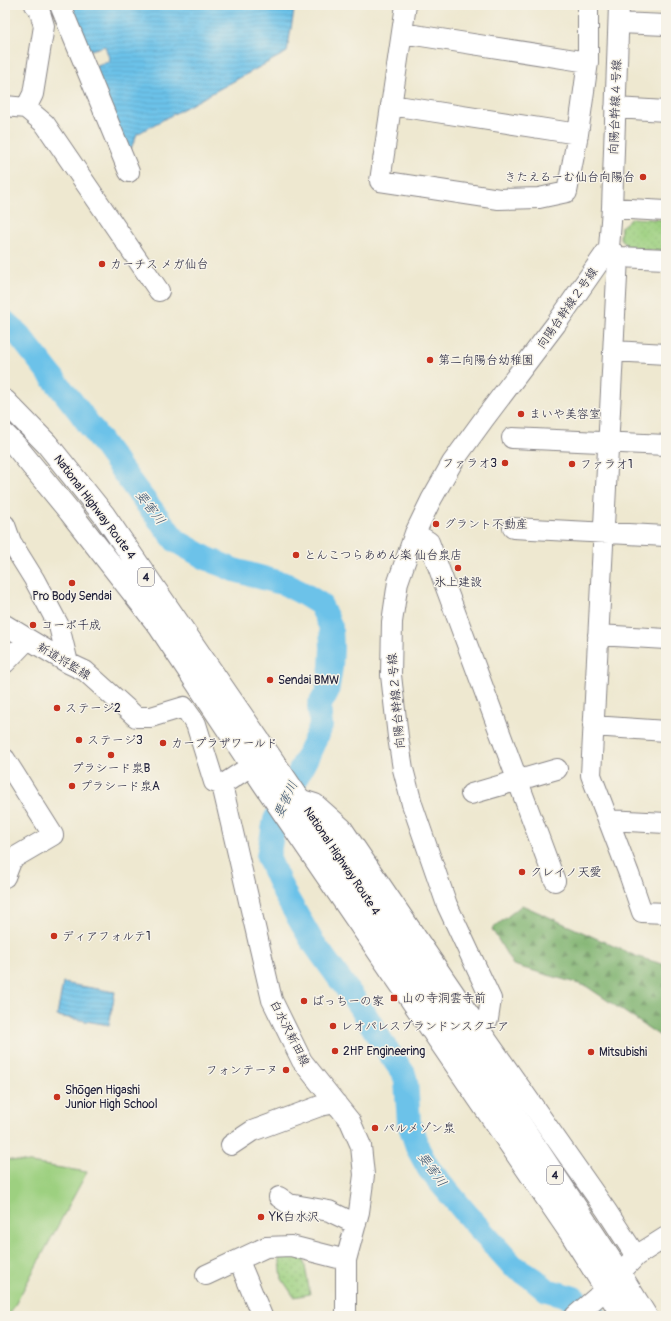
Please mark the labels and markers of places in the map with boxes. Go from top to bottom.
place label: きたえるーむ仙台向陽台 [504,170,635,185]
marker: きたえるーむ仙台向陽台 [638,172,648,182]
place label: カーチス メガ仙台 [110,257,209,272]
marker: カーチス メガ仙台 [97,259,107,269]
place label: 第二向陽台幼稚園 [438,353,534,368]
marker: 第二向陽台幼稚園 [425,355,435,365]
place label: まいや美容室 [529,407,601,422]
marker: まいや美容室 [516,409,526,419]
place label: ファラオ3 [442,456,497,471]
place label: ファラオ1 [580,457,633,472]
marker: ファラオ3 [500,458,510,468]
marker: ファラオ1 [567,459,577,469]
place label: グラント不動産 [444,517,528,532]
marker: グラント不動産 [431,519,441,529]
place label: とんこつらあめん楽 仙台泉店 [304,548,462,563]
marker: とんこつらあめん楽 仙台泉店 [291,550,301,560]
marker: 氷上建設 [453,563,463,573]
place label: 氷上建設 [434,575,482,590]
marker: Pro Body Sendai [67,578,77,588]
place label: Pro Body Sendai [32,589,112,604]
place label: コーポ千成 [41,618,101,633]
marker: コーポ千成 [28,620,38,630]
place label: Sendai BMW [278,673,339,688]
marker: Sendai BMW [265,675,275,685]
place label: ステージ2 [65,701,121,716]
marker: ステージ2 [52,703,62,713]
place label: ステージ3 [87,733,143,748]
marker: ステージ3 [74,735,84,745]
place label: カープラザワールド [171,736,278,751]
marker: カープラザワールド [158,738,168,748]
marker: プラシード泉B [106,750,116,760]
place label: プラシード泉B [72,761,151,776]
place label: プラシード泉A [80,779,160,794]
marker: プラシード泉A [67,781,77,791]
place label: クレイノ天愛 [530,865,602,880]
marker: クレイノ天愛 [517,867,527,877]
place label: ディアフォルテ1 [62,929,151,944]
marker: ディアフォルテ1 [49,931,59,941]
place label: 山の寺洞雲寺前 [402,991,486,1006]
marker: 山の寺洞雲寺前 [389,993,399,1003]
place label: ばっちーの家 [312,994,384,1009]
marker: ばっちーの家 [299,996,309,1006]
place label: レオパレスブランドンスクエア [341,1019,509,1034]
marker: レオパレスブランドンスクエア [328,1021,338,1031]
place label: 2HP Engineering [343,1044,425,1059]
place label: Mitsubishi [599,1045,647,1060]
marker: 2HP Engineering [330,1046,340,1056]
marker: Mitsubishi [586,1047,596,1057]
place label: フォンテーヌ [206,1063,278,1078]
marker: フォンテーヌ [281,1065,291,1075]
place label: Shōgen Higashi Junior High School [65,1083,158,1112]
marker: Shōgen Higashi Junior High School [52,1092,62,1102]
place label: パルメゾン泉 [383,1121,455,1136]
marker: パルメゾン泉 [370,1123,380,1133]
place label: YK白水沢 [268,1210,319,1225]
marker: YK白水沢 [256,1212,266,1222]

